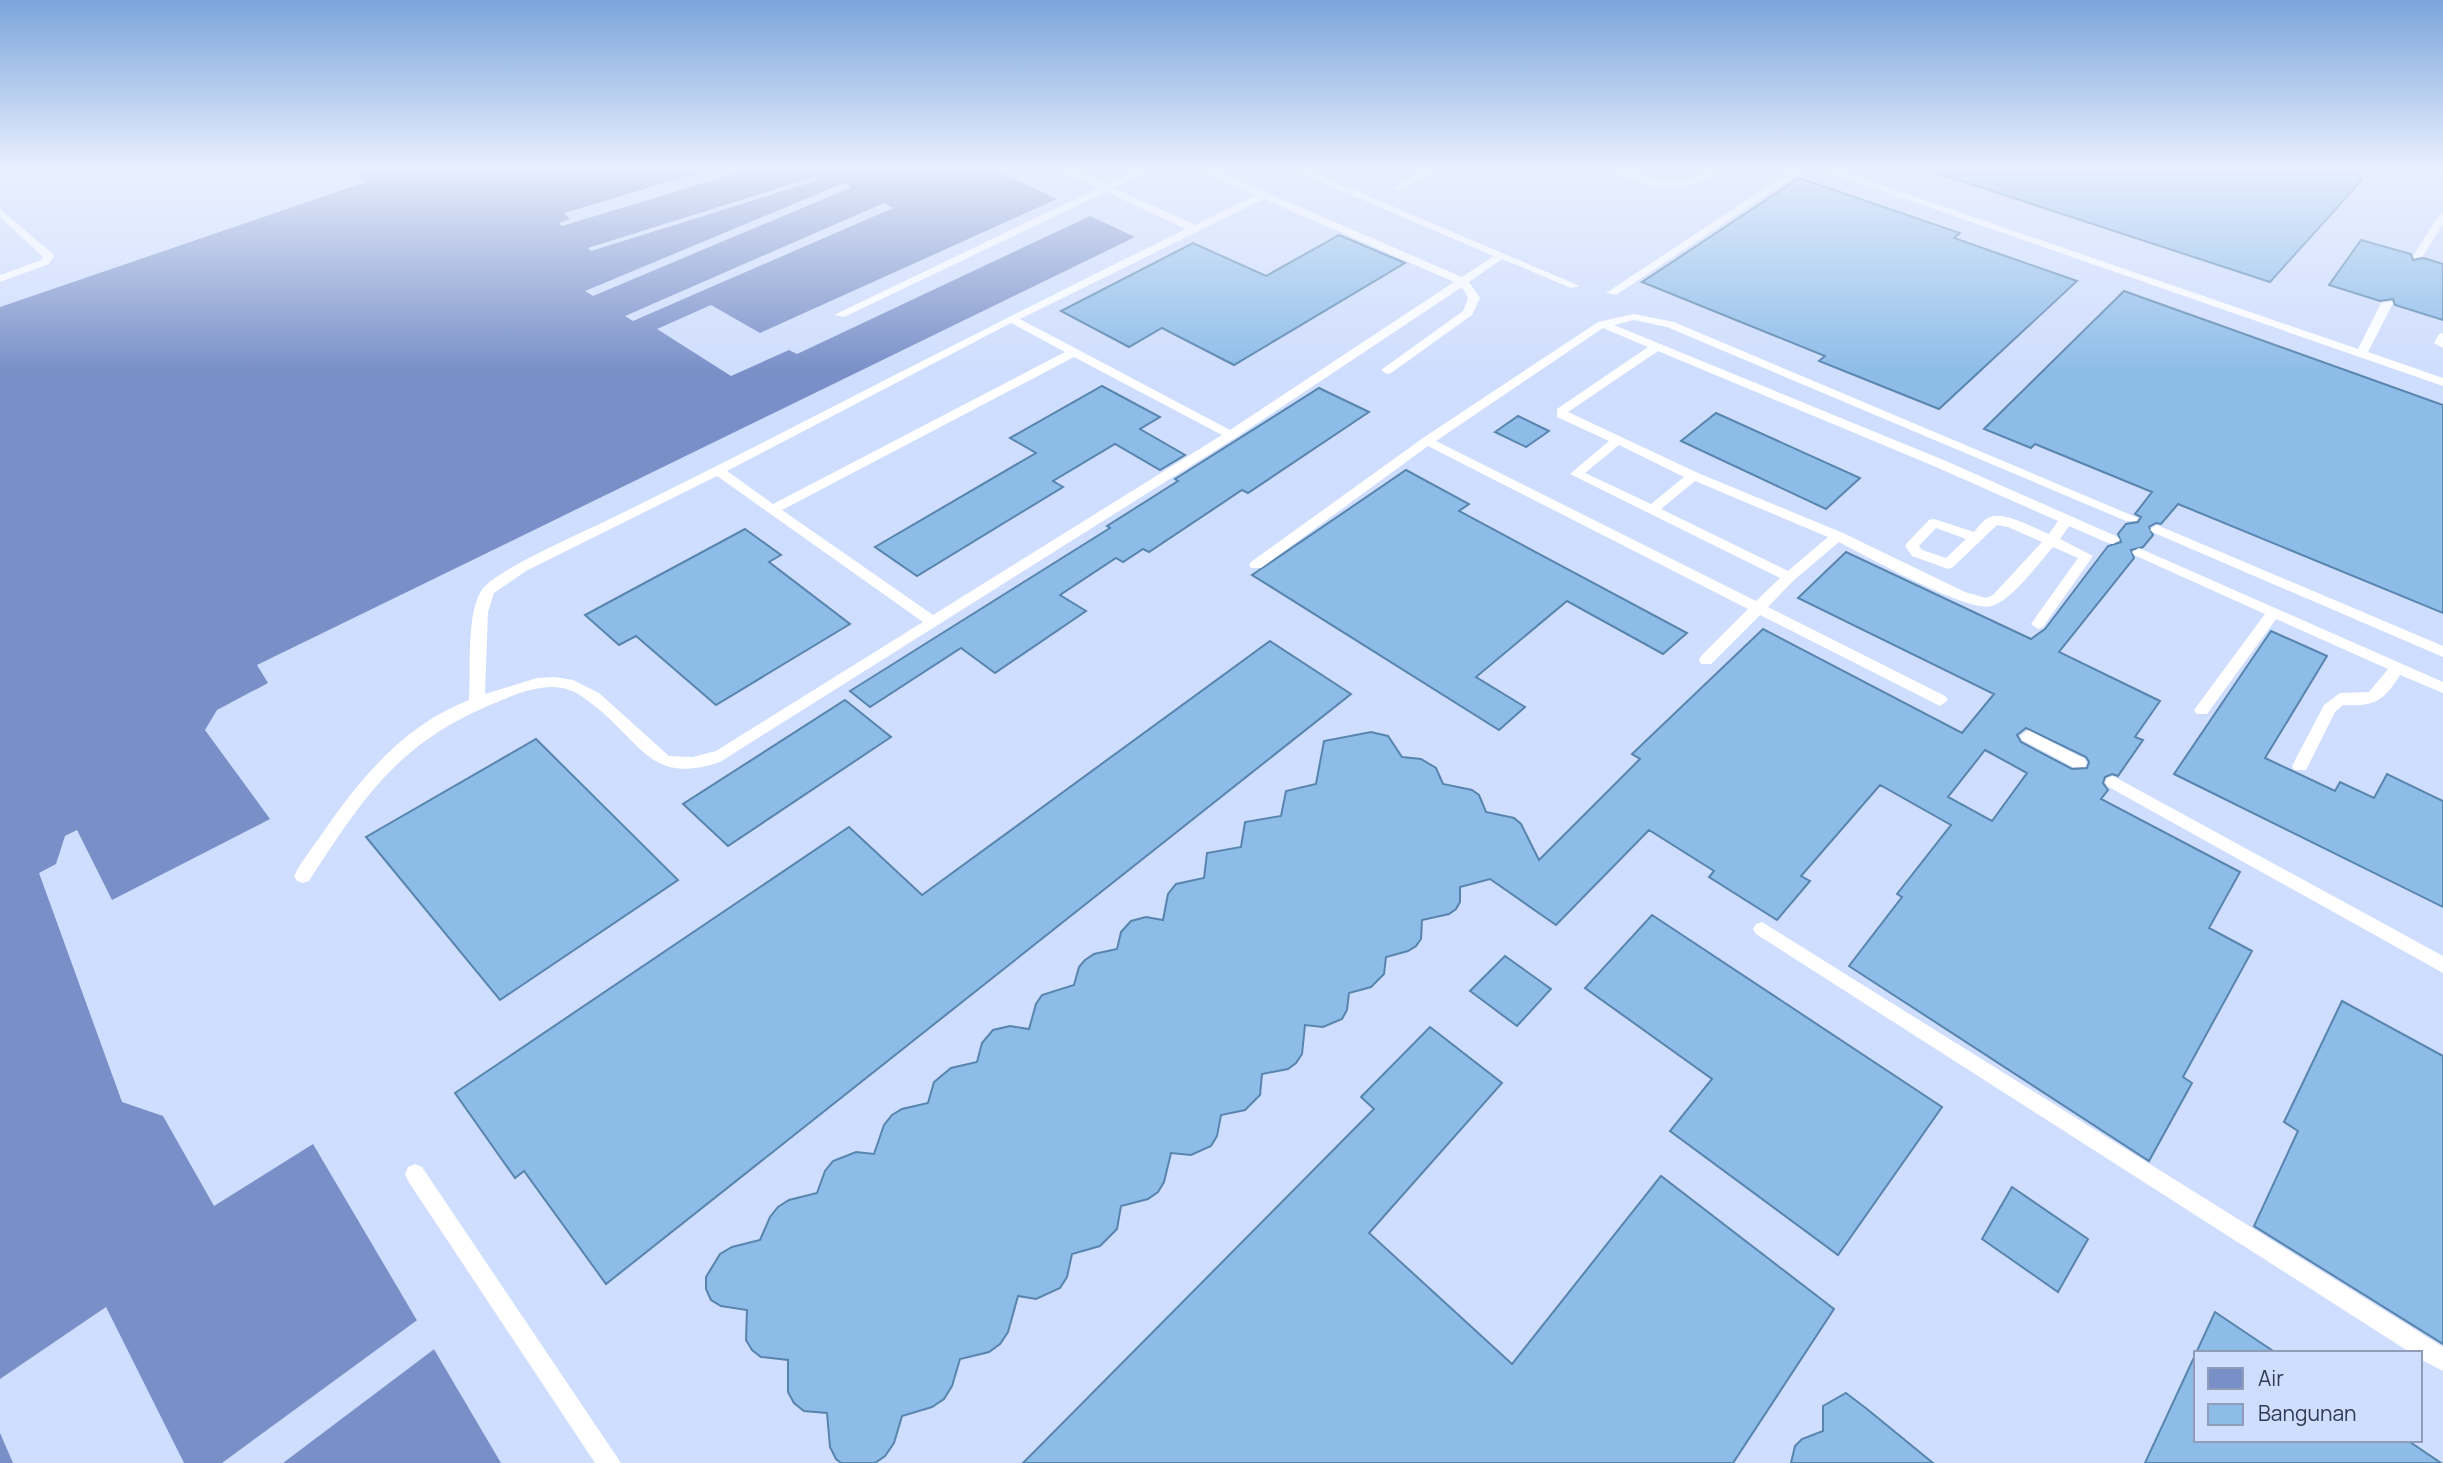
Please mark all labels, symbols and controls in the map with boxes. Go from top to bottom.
legend [2194,1351,2422,1442]
text: Air [2258,1364,2284,1392]
text: Bangunan [2258,1399,2357,1427]

